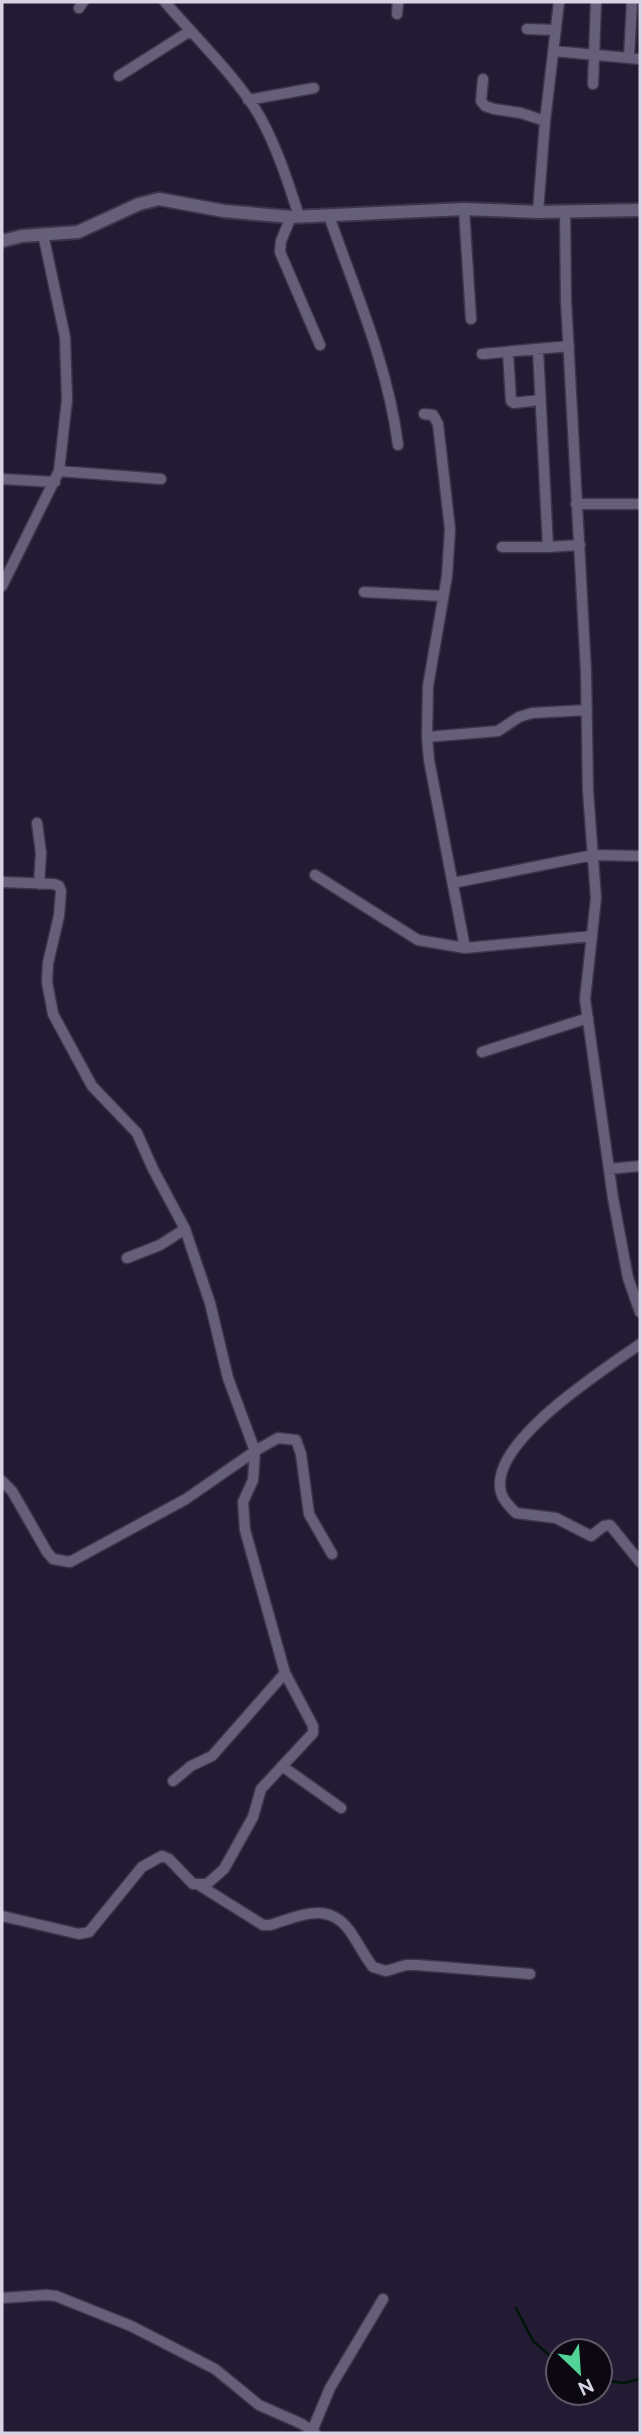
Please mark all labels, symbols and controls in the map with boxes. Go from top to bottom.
north arrow [544,2337,614,2407]
text: N [575,2374,597,2400]

